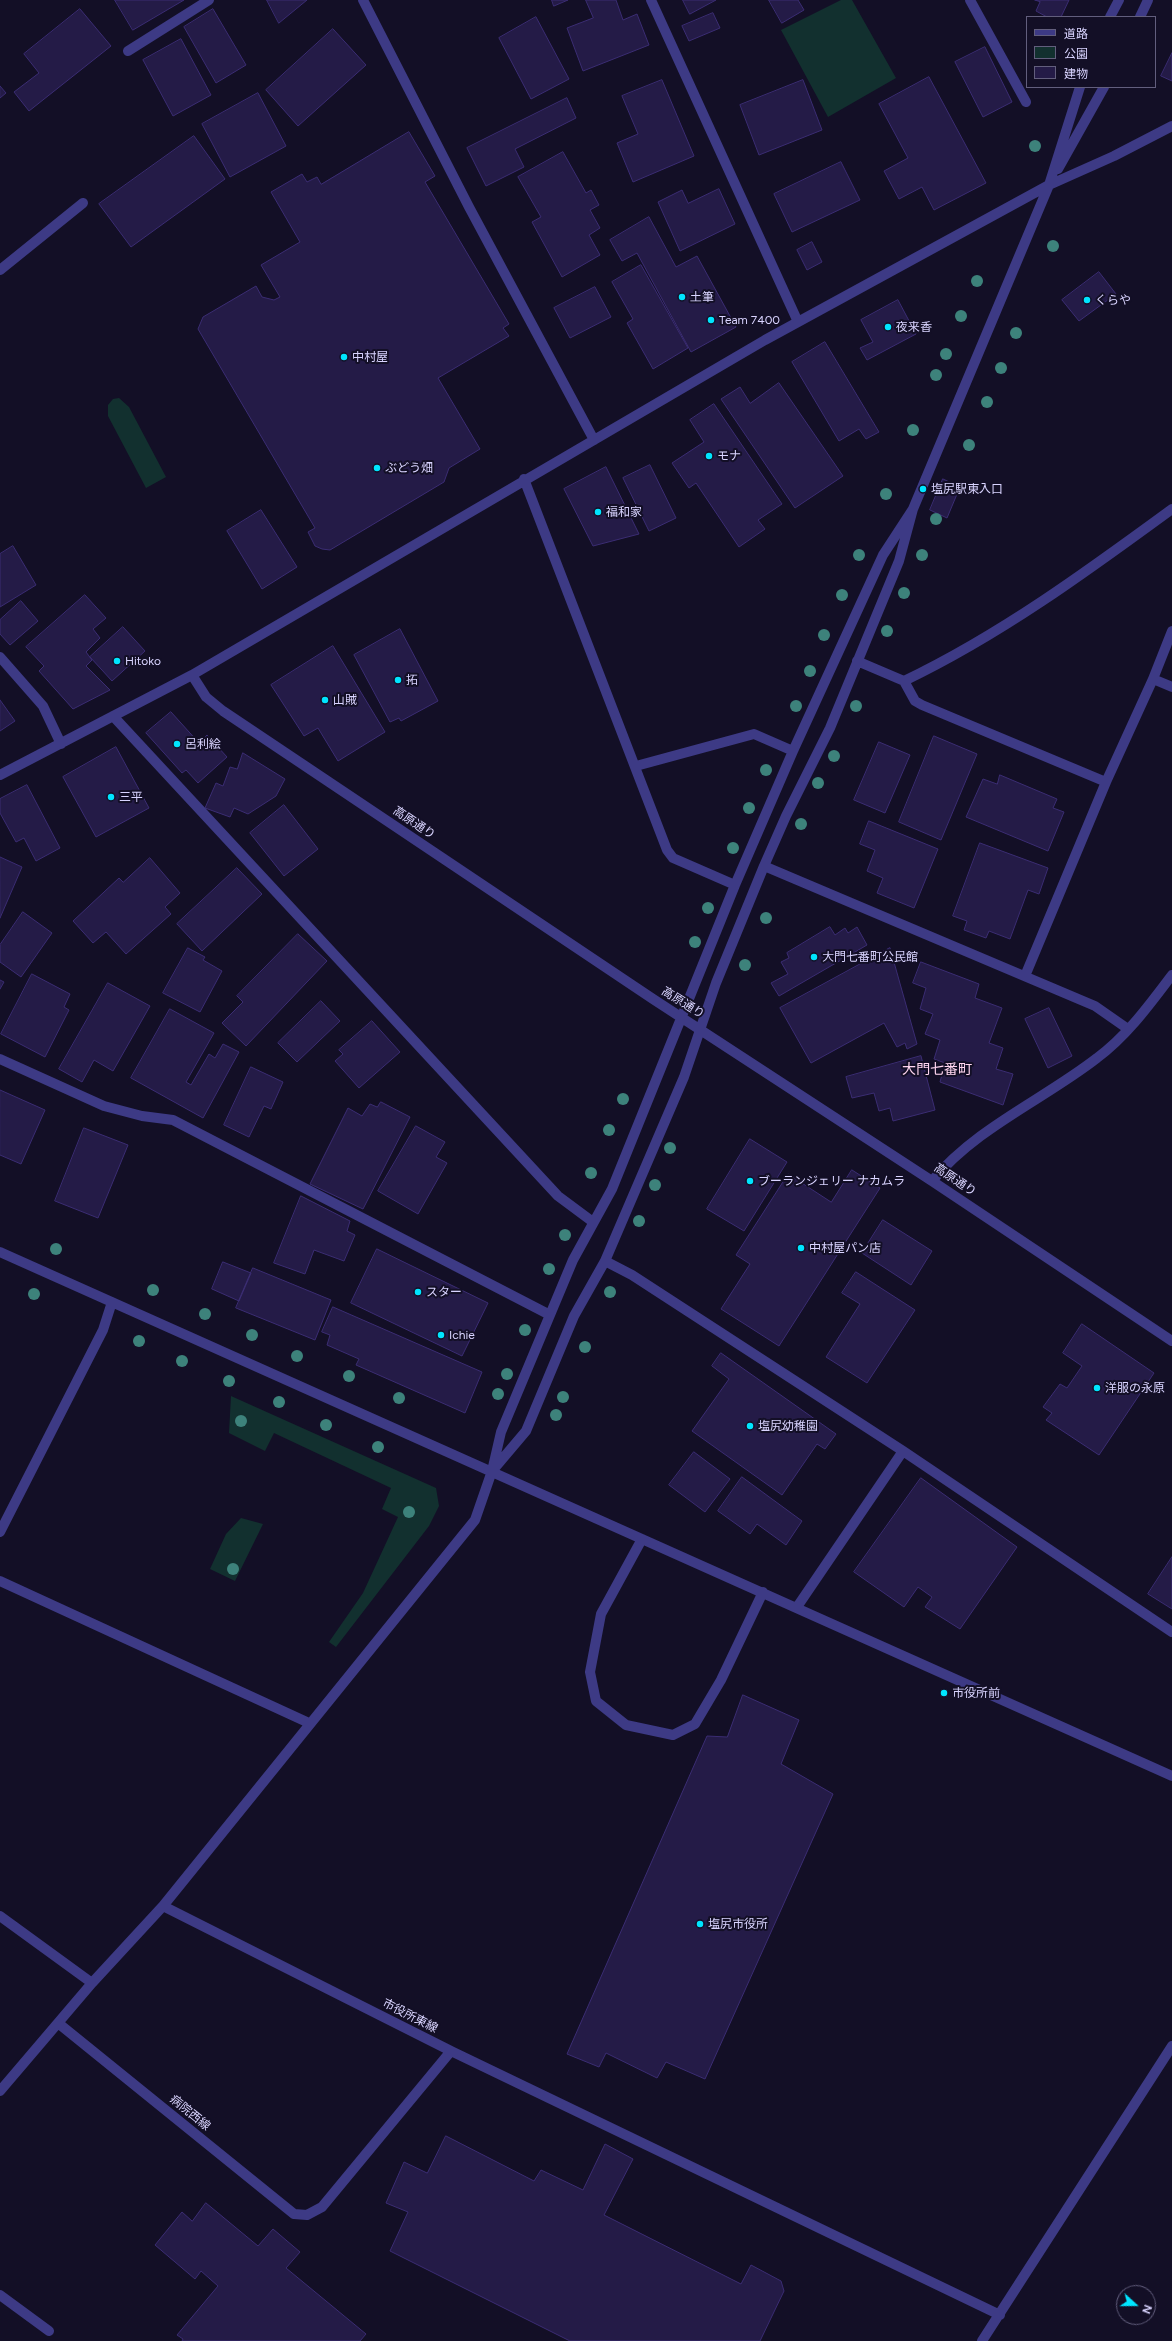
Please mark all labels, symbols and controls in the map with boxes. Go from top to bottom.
legend [1026,16,1156,88]
text: 道路 [1064,27,1088,41]
text: 公園 [1064,47,1088,61]
text: 建物 [1064,67,1088,81]
place label: 土筆 [690,290,714,304]
marker: 土筆 [677,292,687,302]
place label: くらや [1095,293,1131,307]
marker: くらや [1082,295,1092,305]
place label: Team 7400 [719,313,780,327]
marker: Team 7400 [706,315,716,325]
place label: 夜来香 [896,320,932,334]
marker: 夜来香 [883,322,893,332]
place label: 中村屋 [352,350,388,364]
marker: 中村屋 [339,352,349,362]
place label: モナ [717,449,741,463]
marker: モナ [704,451,714,461]
place label: ぶどう畑 [385,461,433,475]
marker: ぶどう畑 [372,463,382,473]
place label: 塩尻駅東入口 [931,482,1003,496]
marker: 塩尻駅東入口 [918,484,928,494]
place label: 福和家 [606,505,642,519]
marker: 福和家 [593,507,603,517]
place label: Hitoko [125,654,161,668]
marker: Hitoko [112,656,122,666]
place label: 拓 [406,673,418,687]
marker: 拓 [393,675,403,685]
place label: 山賊 [333,693,357,707]
marker: 山賊 [320,695,330,705]
place label: 呂利絵 [185,737,221,751]
marker: 呂利絵 [172,739,182,749]
place label: 三平 [119,790,143,804]
marker: 三平 [106,792,116,802]
street label: 高原通り [390,804,438,842]
place label: 大門七番町公民館 [822,950,918,964]
marker: 大門七番町公民館 [809,952,819,962]
street label: 高原通り [659,984,707,1022]
district label: 大門七番町 [902,1062,972,1078]
street label: 高原通り [931,1161,979,1199]
place label: ブーランジェリー ナカムラ [758,1174,905,1188]
marker: ブーランジェリー ナカムラ [745,1176,755,1186]
place label: 中村屋パン店 [809,1241,881,1255]
marker: 中村屋パン店 [796,1243,806,1253]
place label: スター [426,1285,462,1299]
marker: スター [413,1287,423,1297]
place label: Ichie [449,1328,475,1342]
marker: Ichie [436,1330,446,1340]
place label: 洋服の永原 [1105,1381,1165,1395]
marker: 洋服の永原 [1092,1383,1102,1393]
place label: 塩尻幼稚園 [758,1419,818,1433]
marker: 塩尻幼稚園 [745,1421,755,1431]
place label: 市役所前 [952,1686,1000,1700]
marker: 市役所前 [939,1688,949,1698]
place label: 塩尻市役所 [708,1917,768,1931]
marker: 塩尻市役所 [695,1919,705,1929]
street label: 市役所東線 [380,1996,440,2036]
street label: 病院西線 [167,2092,213,2134]
north arrow [1116,2285,1156,2325]
text: N [1139,2303,1154,2315]

